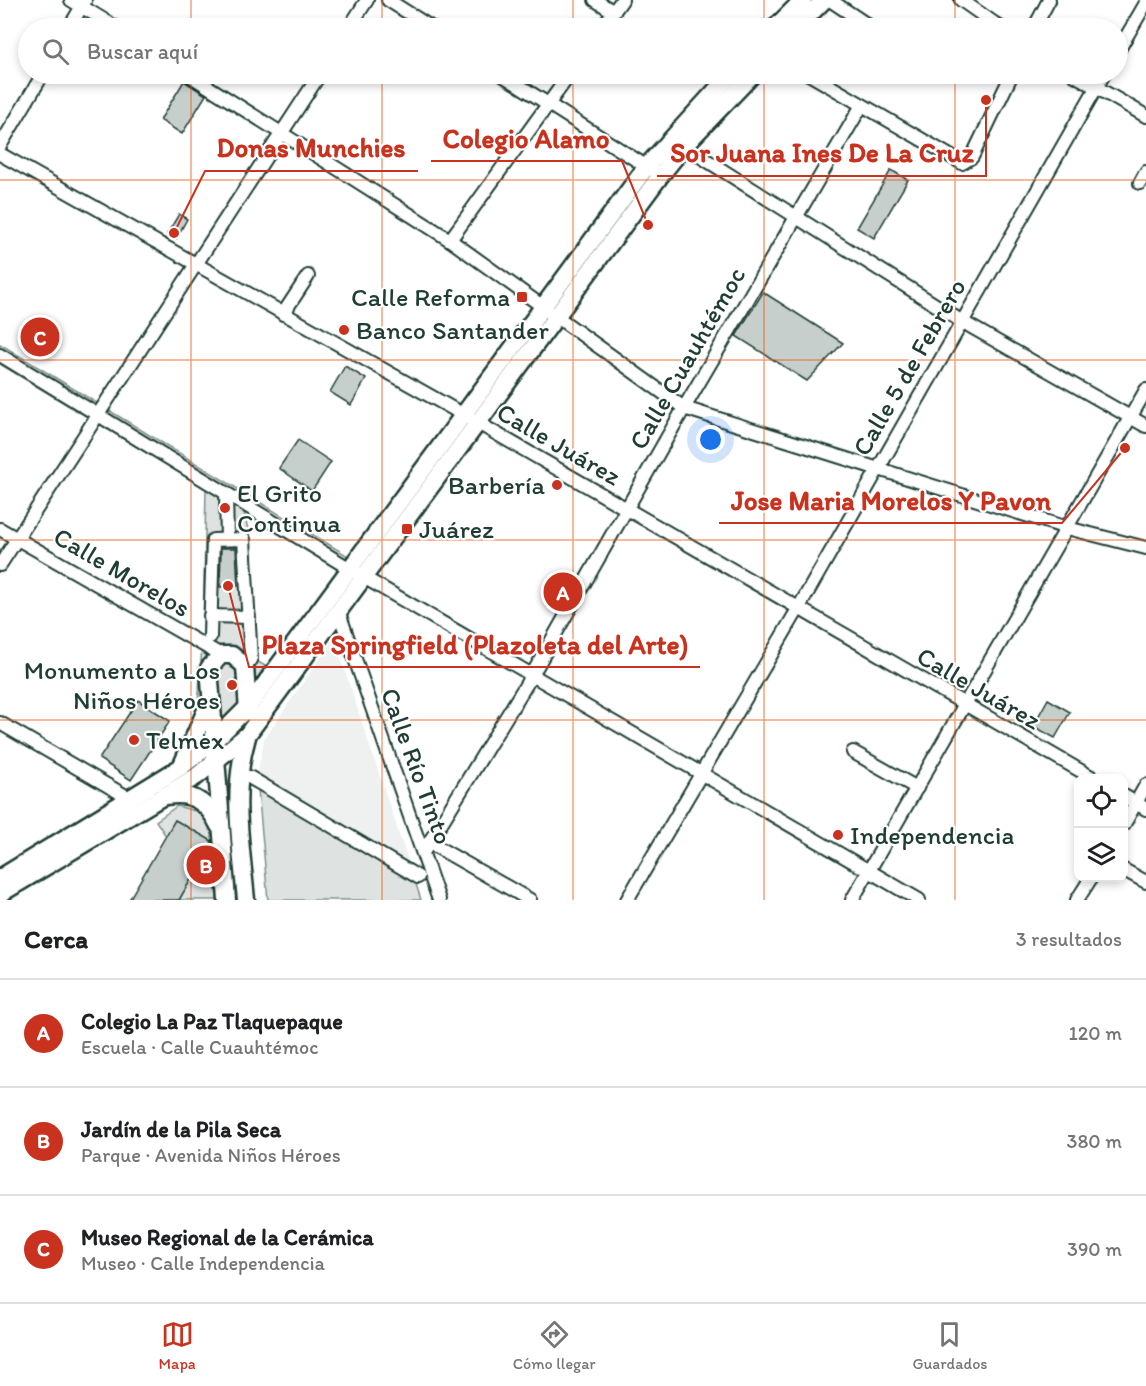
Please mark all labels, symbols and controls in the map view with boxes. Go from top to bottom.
search box [18,18,1128,84]
icon: search [39,35,72,68]
text: Buscar aquí [87,38,198,65]
callout: Colegio Alamo [431,116,622,161]
text: Colegio Alamo [443,122,610,155]
callout: Donas Munchies [205,126,418,171]
text: Donas Munchies [217,131,405,164]
callout: Sor Juana Ines De La Cruz [657,131,986,176]
text: Sor Juana Ines De La Cruz [670,136,975,169]
street label: Calle Cuauhtémoc [622,261,752,455]
street label: Calle 5 de Febrero [845,273,973,461]
place label: Calle Reforma [351,281,510,313]
marker: Calle Reforma [515,290,529,304]
pin: C [20,314,60,360]
place label: Banco Santander [356,314,549,346]
marker: Banco Santander [337,323,351,337]
street label: Calle Juárez [491,396,627,492]
your location [696,425,725,454]
place label: Barbería [448,469,545,501]
place label: El Grito Continua [237,477,341,539]
marker: Barbería [550,478,564,492]
callout: Jose Maria Morelos Y Pavon [719,478,1062,523]
text: Jose Maria Morelos Y Pavon [730,484,1052,517]
marker: El Grito Continua [218,501,232,515]
place label: Juárez [419,513,494,545]
street label: Calle Morelos [48,520,196,624]
marker: Juárez [400,522,414,536]
pin: A [544,570,582,614]
callout: Plaza Springfield (Plazoleta del Arte) [249,622,700,667]
text: Plaza Springfield (Plazoleta del Arte) [262,628,688,661]
street label: Calle Juárez [911,640,1047,736]
place label: Monumento a Los Niños Héroes [24,654,220,716]
marker: Monumento a Los Niños Héroes [225,678,239,692]
street label: Calle Río Tinto [374,684,460,848]
place label: Telmex [146,724,224,756]
marker: Telmex [127,733,141,747]
map controls [1074,774,1128,882]
button: locate [1074,774,1128,828]
place label: Independencia [850,819,1015,851]
marker: Independencia [831,828,845,842]
button: layers [1074,828,1128,882]
pin: B [186,842,226,888]
text: Cerca [24,923,88,955]
text: 3 resultados [1016,927,1122,951]
text: Colegio La Paz Tlaquepaque [81,1008,343,1035]
text: A [37,1021,50,1045]
text: 120 m [1069,1021,1122,1045]
text: Escuela · Calle Cuauhtémoc [81,1035,319,1059]
text: Jardín de la Pila Seca [81,1116,281,1143]
text: B [37,1129,50,1153]
text: 380 m [1067,1129,1122,1153]
text: Parque · Avenida Niños Héroes [81,1143,341,1167]
text: Museo Regional de la Cerámica [81,1224,374,1251]
text: C [37,1237,50,1261]
text: 390 m [1067,1237,1122,1261]
text: Museo · Calle Independencia [81,1251,325,1275]
tab: Mapa [158,1318,196,1373]
tab: Cómo llegar [513,1318,596,1373]
tab: Guardados [912,1318,987,1373]

